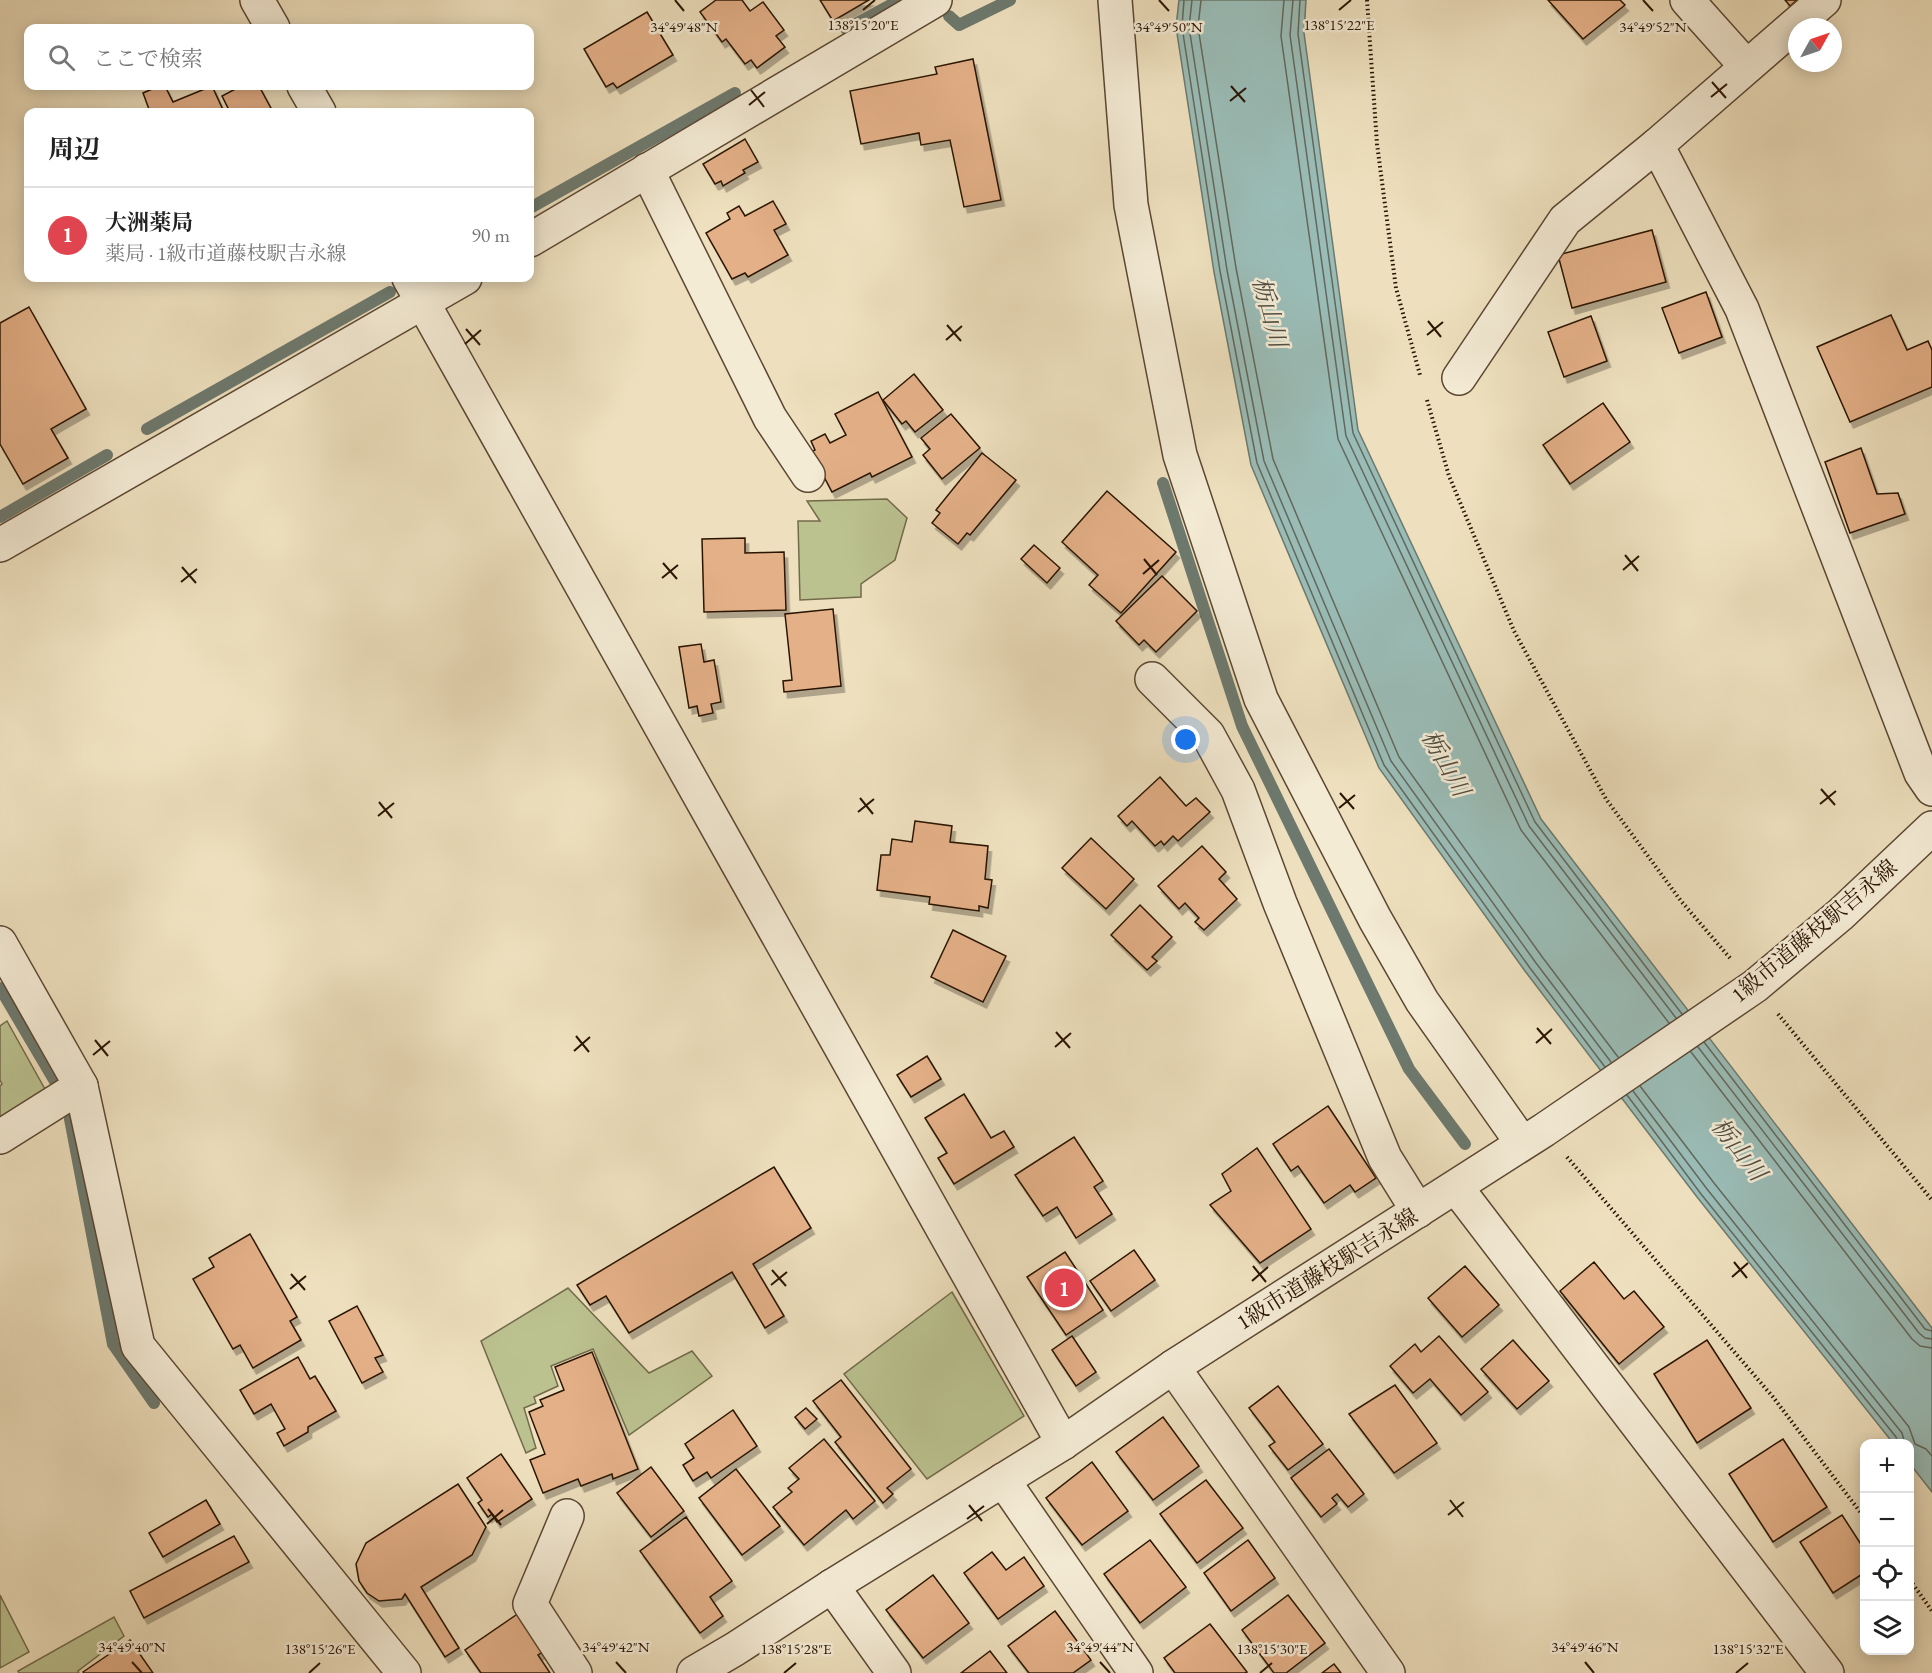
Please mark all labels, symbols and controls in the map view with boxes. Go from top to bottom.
text: 138°15'20"E [827,15,899,34]
text: 138°15'22"E [1303,15,1375,34]
text: 34°49'48"N [650,17,718,36]
text: 34°49'50"N [1135,17,1203,36]
text: 34°49'52"N [1619,17,1687,36]
north arrow [1788,18,1842,72]
search box [24,24,534,90]
icon: search [45,41,78,74]
text: ここで検索 [93,44,203,73]
text: 周辺 [48,132,100,166]
text: 大洲薬局 [105,208,193,237]
text: 1 [62,222,73,248]
text: 90 m [471,222,510,248]
text: 薬局 · 1級市道藤枝駅吉永線 [105,240,347,266]
water label: 栃山川 [1246,273,1295,354]
water label: 栃山川 [1415,724,1478,805]
your location [1171,725,1200,754]
street label: 1級市道藤枝駅吉永線 [1725,853,1903,1009]
water label: 栃山川 [1705,1111,1775,1189]
street label: 1級市道藤枝駅吉永線 [1231,1201,1423,1337]
pin: 1 [1044,1266,1084,1310]
map controls [1860,1439,1914,1655]
button: + [1860,1439,1914,1493]
button: − [1860,1493,1914,1547]
button: locate [1860,1547,1914,1601]
button: layers [1860,1601,1914,1655]
text: 34°49'40"N [98,1637,166,1656]
text: 34°49'42"N [582,1637,650,1656]
text: 34°49'44"N [1066,1637,1134,1656]
text: 34°49'46"N [1551,1637,1619,1656]
text: 138°15'26"E [284,1639,356,1658]
text: 138°15'28"E [760,1639,832,1658]
text: 138°15'30"E [1236,1639,1308,1658]
text: 138°15'32"E [1712,1639,1784,1658]

